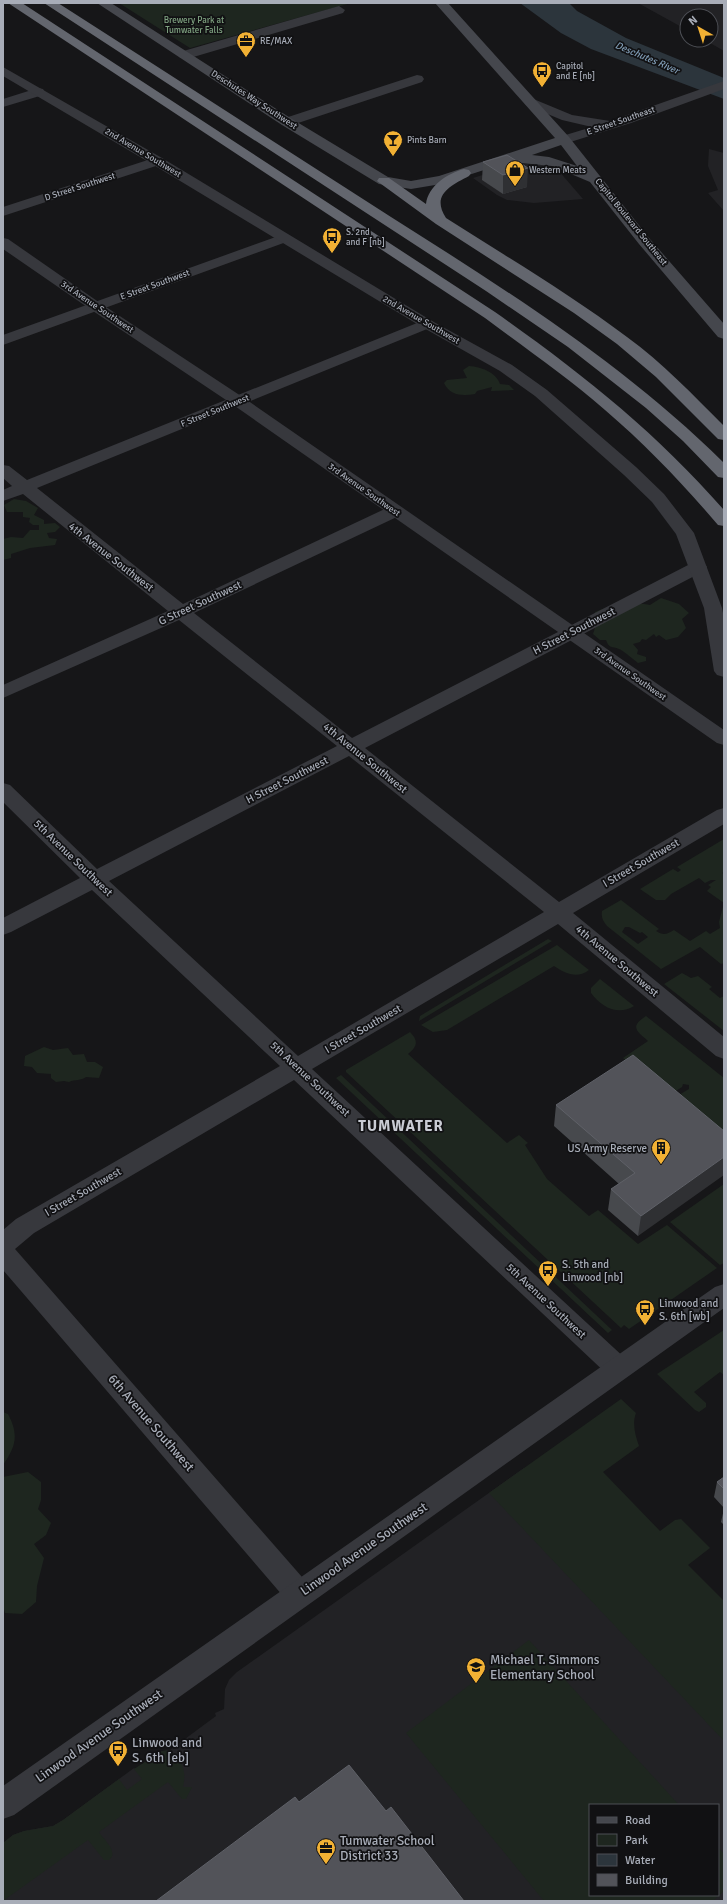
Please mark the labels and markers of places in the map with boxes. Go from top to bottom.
office icon: RE/MAX [235,30,257,58]
place label: RE/MAX [260,36,293,47]
bus stop icon: Capitol and E [nb] [531,60,553,88]
place label: Capitol and E [nb] [556,61,595,82]
bar icon: Pints Barn [382,129,404,157]
place label: Pints Barn [407,135,447,146]
shop icon: Western Meats [504,159,526,187]
place label: Western Meats [529,165,586,176]
bus stop icon: S. 2nd and F [nb] [321,226,343,254]
place label: S. 2nd and F [nb] [346,227,385,248]
building icon: US Army Reserve [650,1137,672,1165]
place label: US Army Reserve [567,1142,647,1155]
place label: S. 5th and Linwood [nb] [562,1258,623,1284]
bus stop icon: S. 5th and Linwood [nb] [537,1259,559,1287]
place label: Linwood and S. 6th [wb] [659,1297,718,1323]
bus stop icon: Linwood and S. 6th [wb] [634,1298,656,1326]
place label: Michael T. Simmons Elementary School [490,1652,600,1683]
school or university icon: Michael T. Simmons Elementary School [465,1656,487,1684]
place label: Linwood and S. 6th [eb] [132,1735,202,1766]
bus stop icon: Linwood and S. 6th [eb] [107,1739,129,1767]
place label: Tumwater School District 33 [340,1833,435,1864]
office icon: Tumwater School District 33 [315,1837,337,1865]

